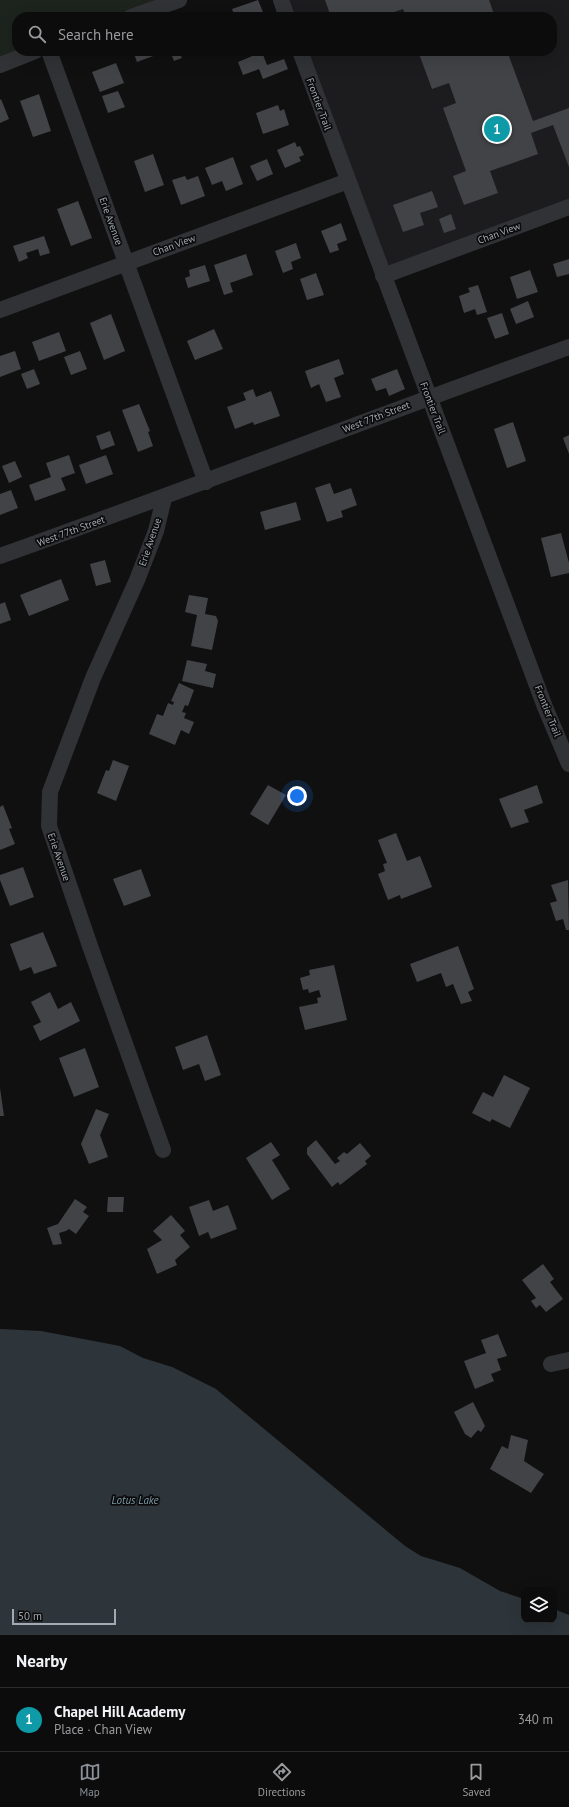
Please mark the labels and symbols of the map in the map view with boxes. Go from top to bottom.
street label: Frontier Trail [304,76,334,132]
pin: 1 [484,114,510,144]
street label: Erie Avenue [96,195,126,247]
street label: Chan View [476,219,523,247]
street label: Chan View [151,231,198,259]
street label: Frontier Trail [417,380,449,436]
street label: West 77th Street [341,398,412,436]
street label: West 77th Street [35,513,107,549]
street label: Erie Avenue [136,516,164,568]
street label: Frontier Trail [532,683,564,739]
your location [287,786,307,806]
street label: Erie Avenue [45,831,73,883]
water label: Lotus Lake [111,1493,159,1507]
scale bar [12,1607,116,1626]

